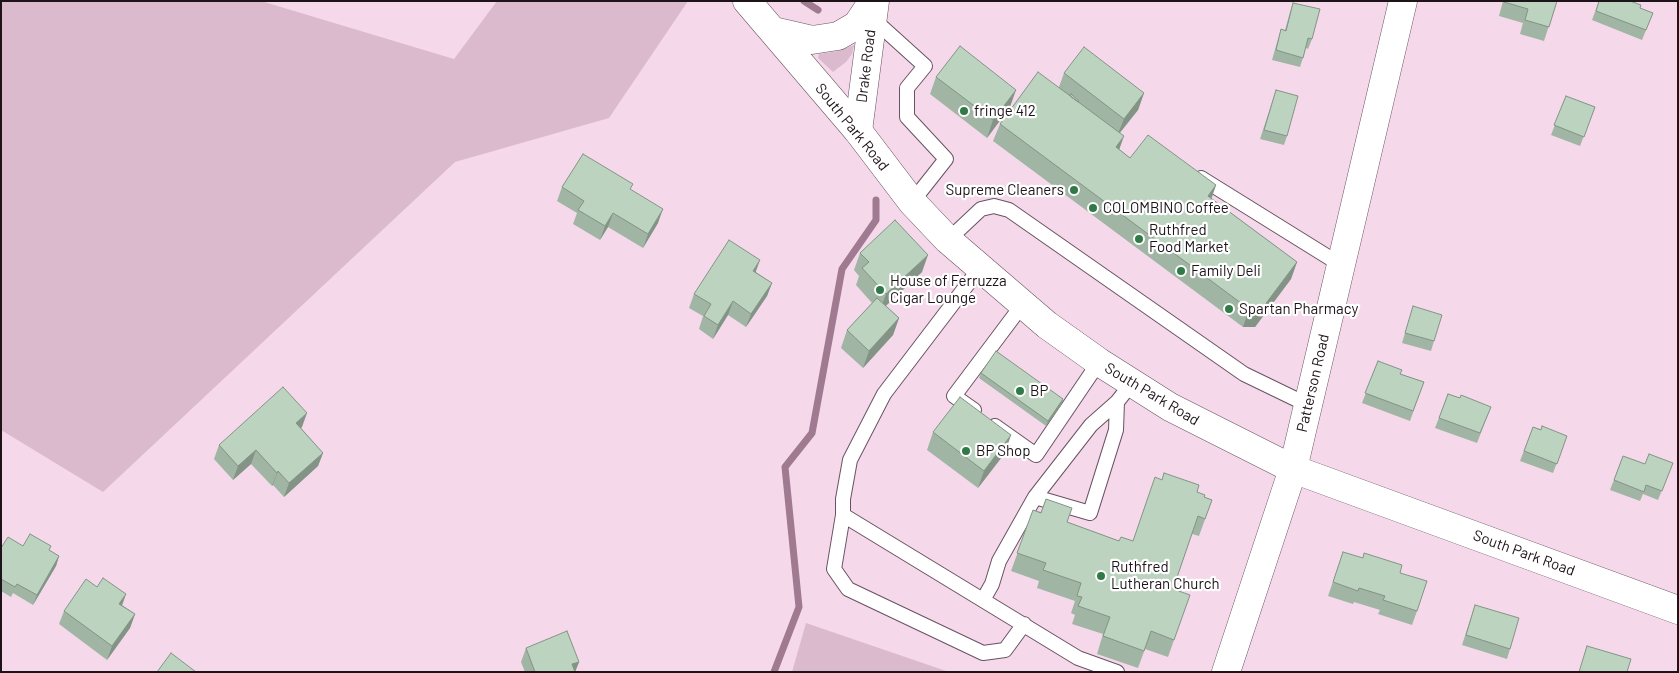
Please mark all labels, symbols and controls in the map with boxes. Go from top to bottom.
street label: Drake Road [853,28,879,104]
street label: South Park Road [811,80,893,174]
place label: fringe 412 [974,102,1036,120]
marker: fringe 412 [958,105,970,117]
place label: Supreme Cleaners [946,181,1064,199]
marker: Supreme Cleaners [1068,184,1080,196]
place label: COLOMBINO Coffee [1103,199,1229,217]
marker: COLOMBINO Coffee [1087,202,1099,214]
place label: Ruthfred Food Market [1149,221,1229,256]
marker: Ruthfred Food Market [1133,233,1145,245]
place label: Family Deli [1191,262,1261,280]
marker: Family Deli [1175,265,1187,277]
place label: House of Ferruzza Cigar Lounge [890,272,1007,307]
marker: House of Ferruzza Cigar Lounge [874,284,886,296]
place label: Spartan Pharmacy [1239,300,1358,318]
marker: Spartan Pharmacy [1223,303,1235,315]
street label: Patterson Road [1293,332,1333,434]
street label: South Park Road [1101,359,1203,429]
place label: BP [1030,382,1048,400]
marker: BP [1014,385,1026,397]
place label: BP Shop [976,442,1030,460]
marker: BP Shop [960,445,972,457]
street label: South Park Road [1471,526,1577,580]
place label: Ruthfred Lutheran Church [1111,558,1220,593]
marker: Ruthfred Lutheran Church [1095,570,1107,582]

